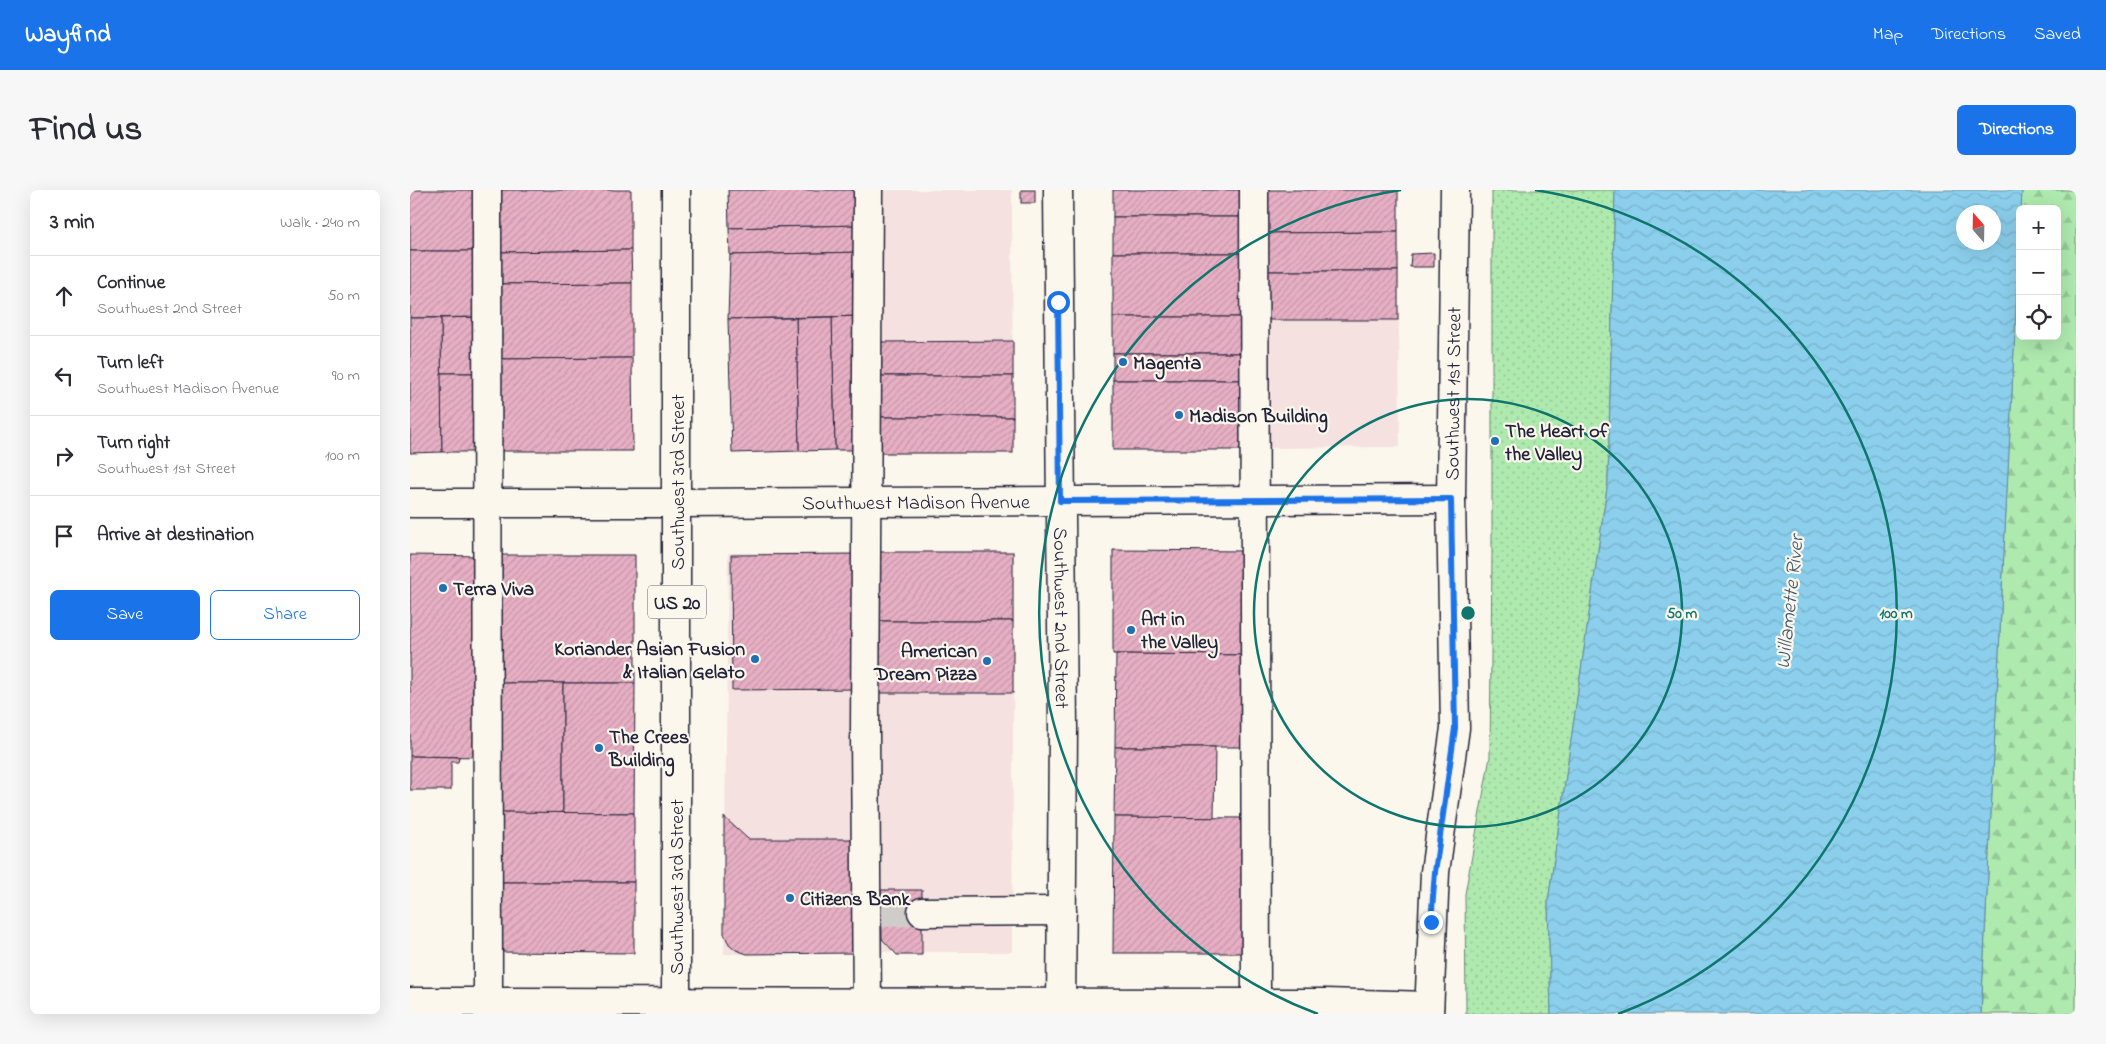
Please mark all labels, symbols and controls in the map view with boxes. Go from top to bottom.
text: Wayfind [25,18,111,53]
text: Map [1873,22,1903,48]
text: Directions [1931,22,2006,48]
text: Saved [2034,22,2081,48]
text: Find us [30,105,142,156]
button: Directions [1957,105,2076,155]
north arrow [1956,205,2001,250]
map controls [2016,205,2061,340]
button: + [2016,205,2061,250]
text: 3 min [50,208,94,238]
text: Walk · 240 m [280,211,360,235]
button: − [2016,250,2061,295]
text: Continue [97,270,165,297]
icon: ahead [50,282,78,310]
text: 50 m [328,284,360,308]
route start [1047,291,1070,314]
button: locate [2016,295,2061,340]
text: Southwest 2nd Street [97,297,242,321]
street label: Southwest 1st Street [1439,306,1470,481]
text: Turn left [97,350,164,377]
place label: Magenta [1133,350,1201,380]
marker: Magenta [1117,356,1129,368]
icon: left [50,362,78,390]
text: 90 m [332,364,360,388]
text: Southwest Madison Avenue [97,377,279,401]
street label: Southwest 3rd Street [665,394,694,570]
place label: Madison Building [1189,403,1328,433]
marker: Madison Building [1173,409,1185,421]
place label: The Heart of the Valley [1504,418,1610,471]
text: Turn right [97,430,170,457]
marker: The Heart of the Valley [1489,435,1501,447]
icon: right [50,442,78,470]
text: 100 m [325,444,360,468]
text: Southwest 1st Street [97,457,236,481]
street label: Southwest Madison Avenue [802,489,1030,519]
icon: arrive [50,522,78,550]
text: Arrive at destination [97,522,254,549]
street label: Southwest 2nd Street [1044,527,1075,709]
water label: Willamette River [1769,532,1813,670]
place label: Terra Viva [453,576,534,605]
marker: Terra Viva [437,582,449,594]
road number: US 20 [648,586,706,618]
button: Save [50,590,200,640]
button: Share [210,590,360,640]
text: 50 m [1667,603,1698,625]
text: 100 m [1879,603,1913,625]
centre of rings [1459,604,1477,622]
place label: Art in the Valley [1140,606,1218,659]
marker: Art in the Valley [1125,624,1137,636]
place label: Koriander Asian Fusion & Italian Gelato [554,636,745,688]
place label: American Dream Pizza [873,638,977,690]
marker: Koriander Asian Fusion & Italian Gelato [749,653,761,665]
marker: American Dream Pizza [981,655,993,667]
place label: The Crees Building [608,724,689,777]
marker: The Crees Building [593,742,605,754]
street label: Southwest 3rd Street [664,799,693,975]
place label: Citizens Bank [800,886,911,915]
marker: Citizens Bank [784,892,796,904]
route end [1420,911,1443,934]

